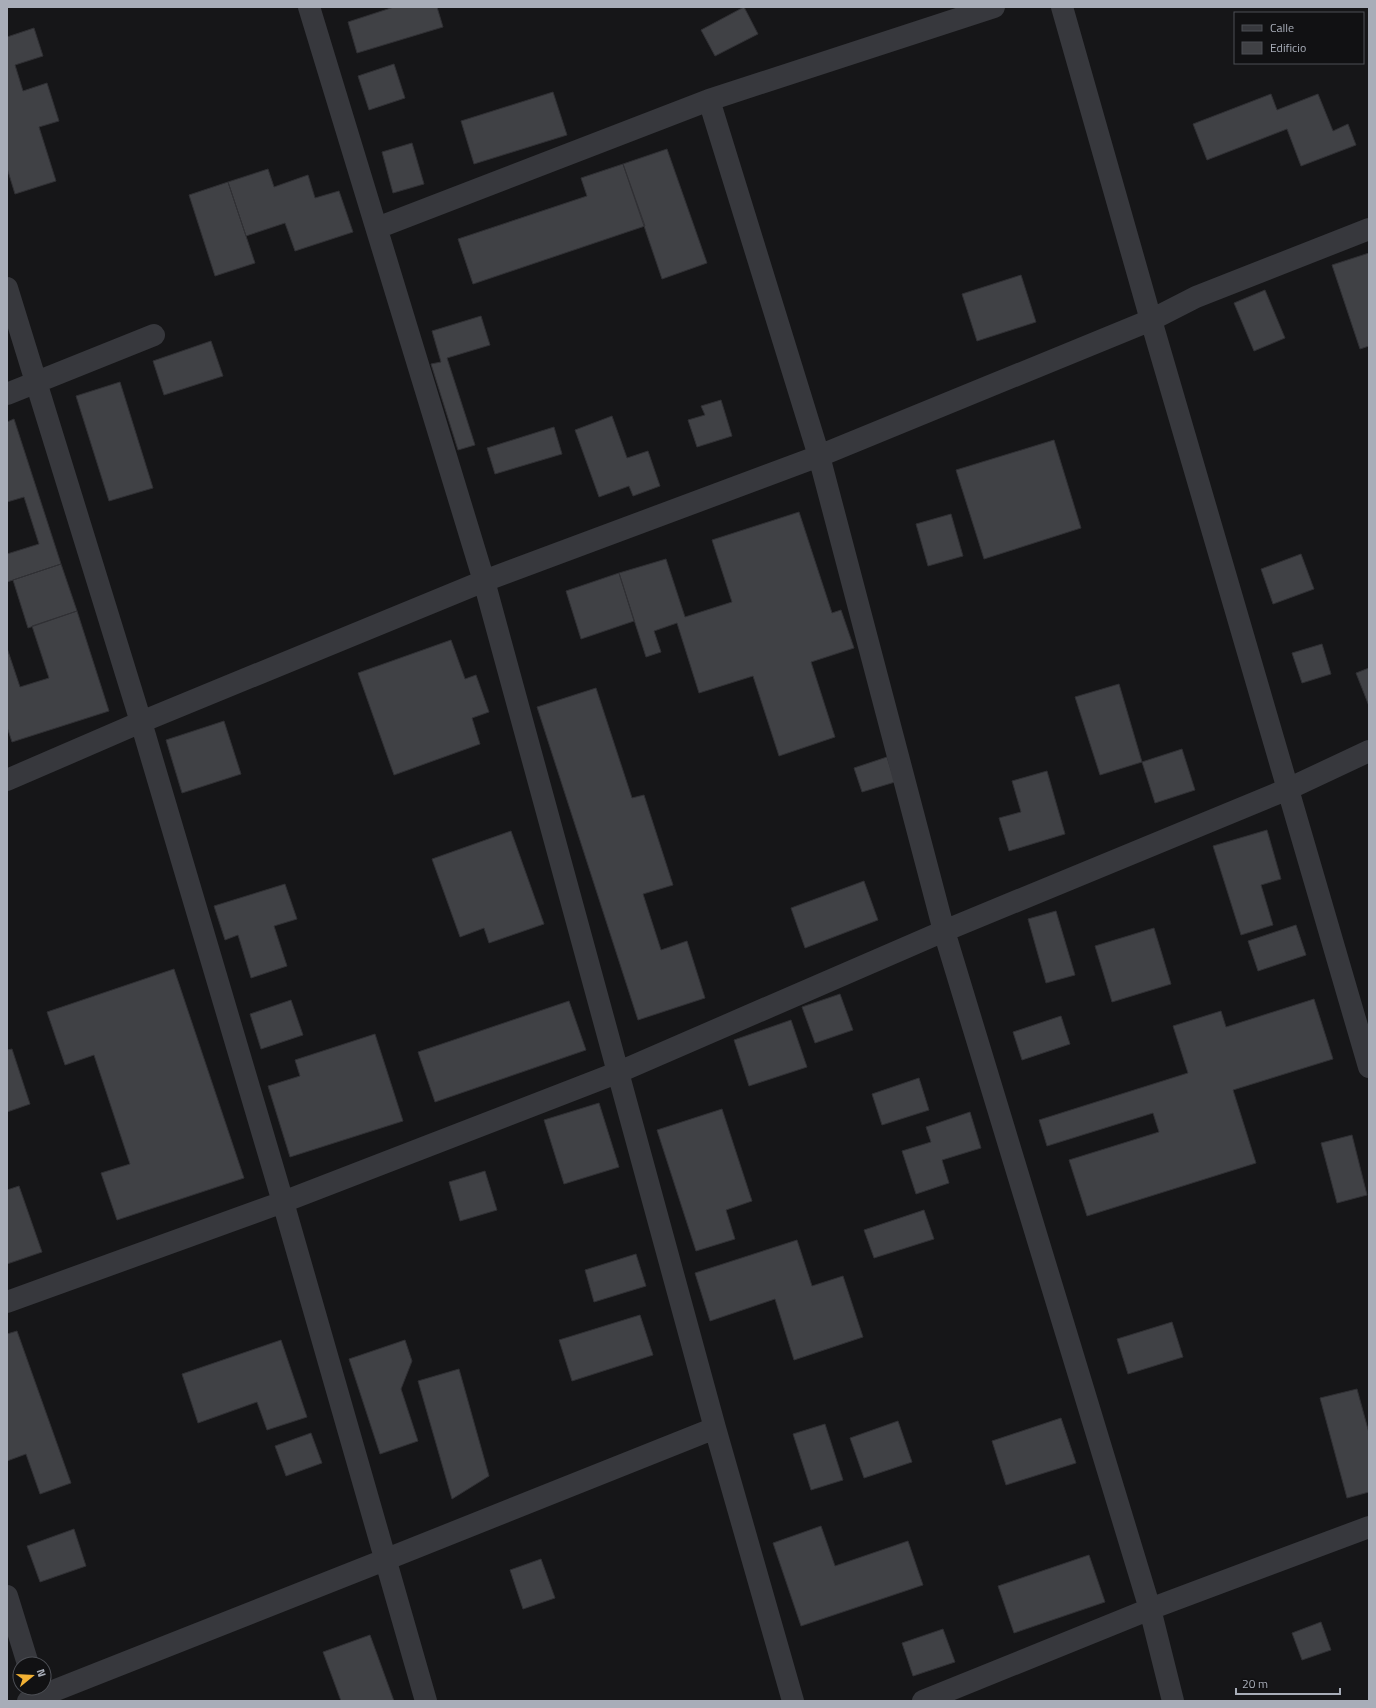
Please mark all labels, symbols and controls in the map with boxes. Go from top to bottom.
legend [1234,12,1364,64]
text: Calle [1270,18,1294,37]
text: Edificio [1270,38,1306,57]
north arrow [12,1656,52,1696]
text: N [33,1667,50,1679]
scale bar [1236,1670,1340,1696]
text: 20 m [1242,1674,1268,1693]

